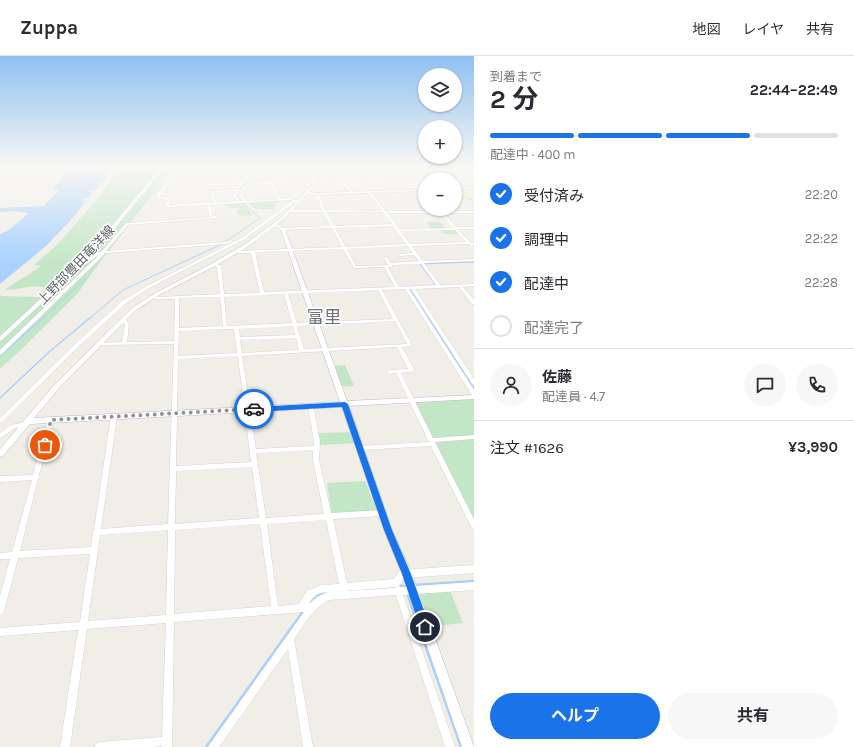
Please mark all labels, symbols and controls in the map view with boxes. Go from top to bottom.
text: Zuppa [20,17,78,39]
text: 地図 [692,21,720,38]
text: レイヤ [742,21,784,38]
text: 共有 [806,21,834,38]
map controls [418,68,462,216]
button: layers [418,68,462,112]
text: 到着まで [490,69,542,84]
text: 22:44–22:49 [750,81,838,99]
text: 2 分 [490,84,538,115]
button: + [418,120,462,164]
text: 配達中 · 400 m [490,147,575,162]
button: − [418,172,462,216]
icon: check [490,183,512,205]
text: 受付済み [524,187,584,205]
text: 22:20 [805,187,838,202]
street label: 上野部豊田竜洋線 [34,222,118,308]
icon: check [490,227,512,249]
text: 調理中 [524,231,569,249]
text: 22:22 [805,231,838,246]
icon: check [490,271,512,293]
text: 配達中 [524,275,569,293]
text: 22:28 [804,275,838,290]
district label: 富里 [307,307,341,327]
text: 配達完了 [524,319,584,337]
button: person [490,364,532,406]
button: chat [744,364,786,406]
button: phone [796,364,838,406]
text: 佐藤 [542,368,572,386]
courier [234,389,274,429]
text: 配達員 · 4.7 [542,389,605,404]
icon: car [243,398,265,420]
pin [28,428,62,462]
icon: bag [34,434,56,456]
text: ¥3,990 [788,438,838,456]
text: 注文 #1626 [490,439,564,457]
pin [408,610,442,644]
icon: home [414,616,436,638]
button: ヘルプ [490,693,660,739]
button: 共有 [668,693,838,739]

